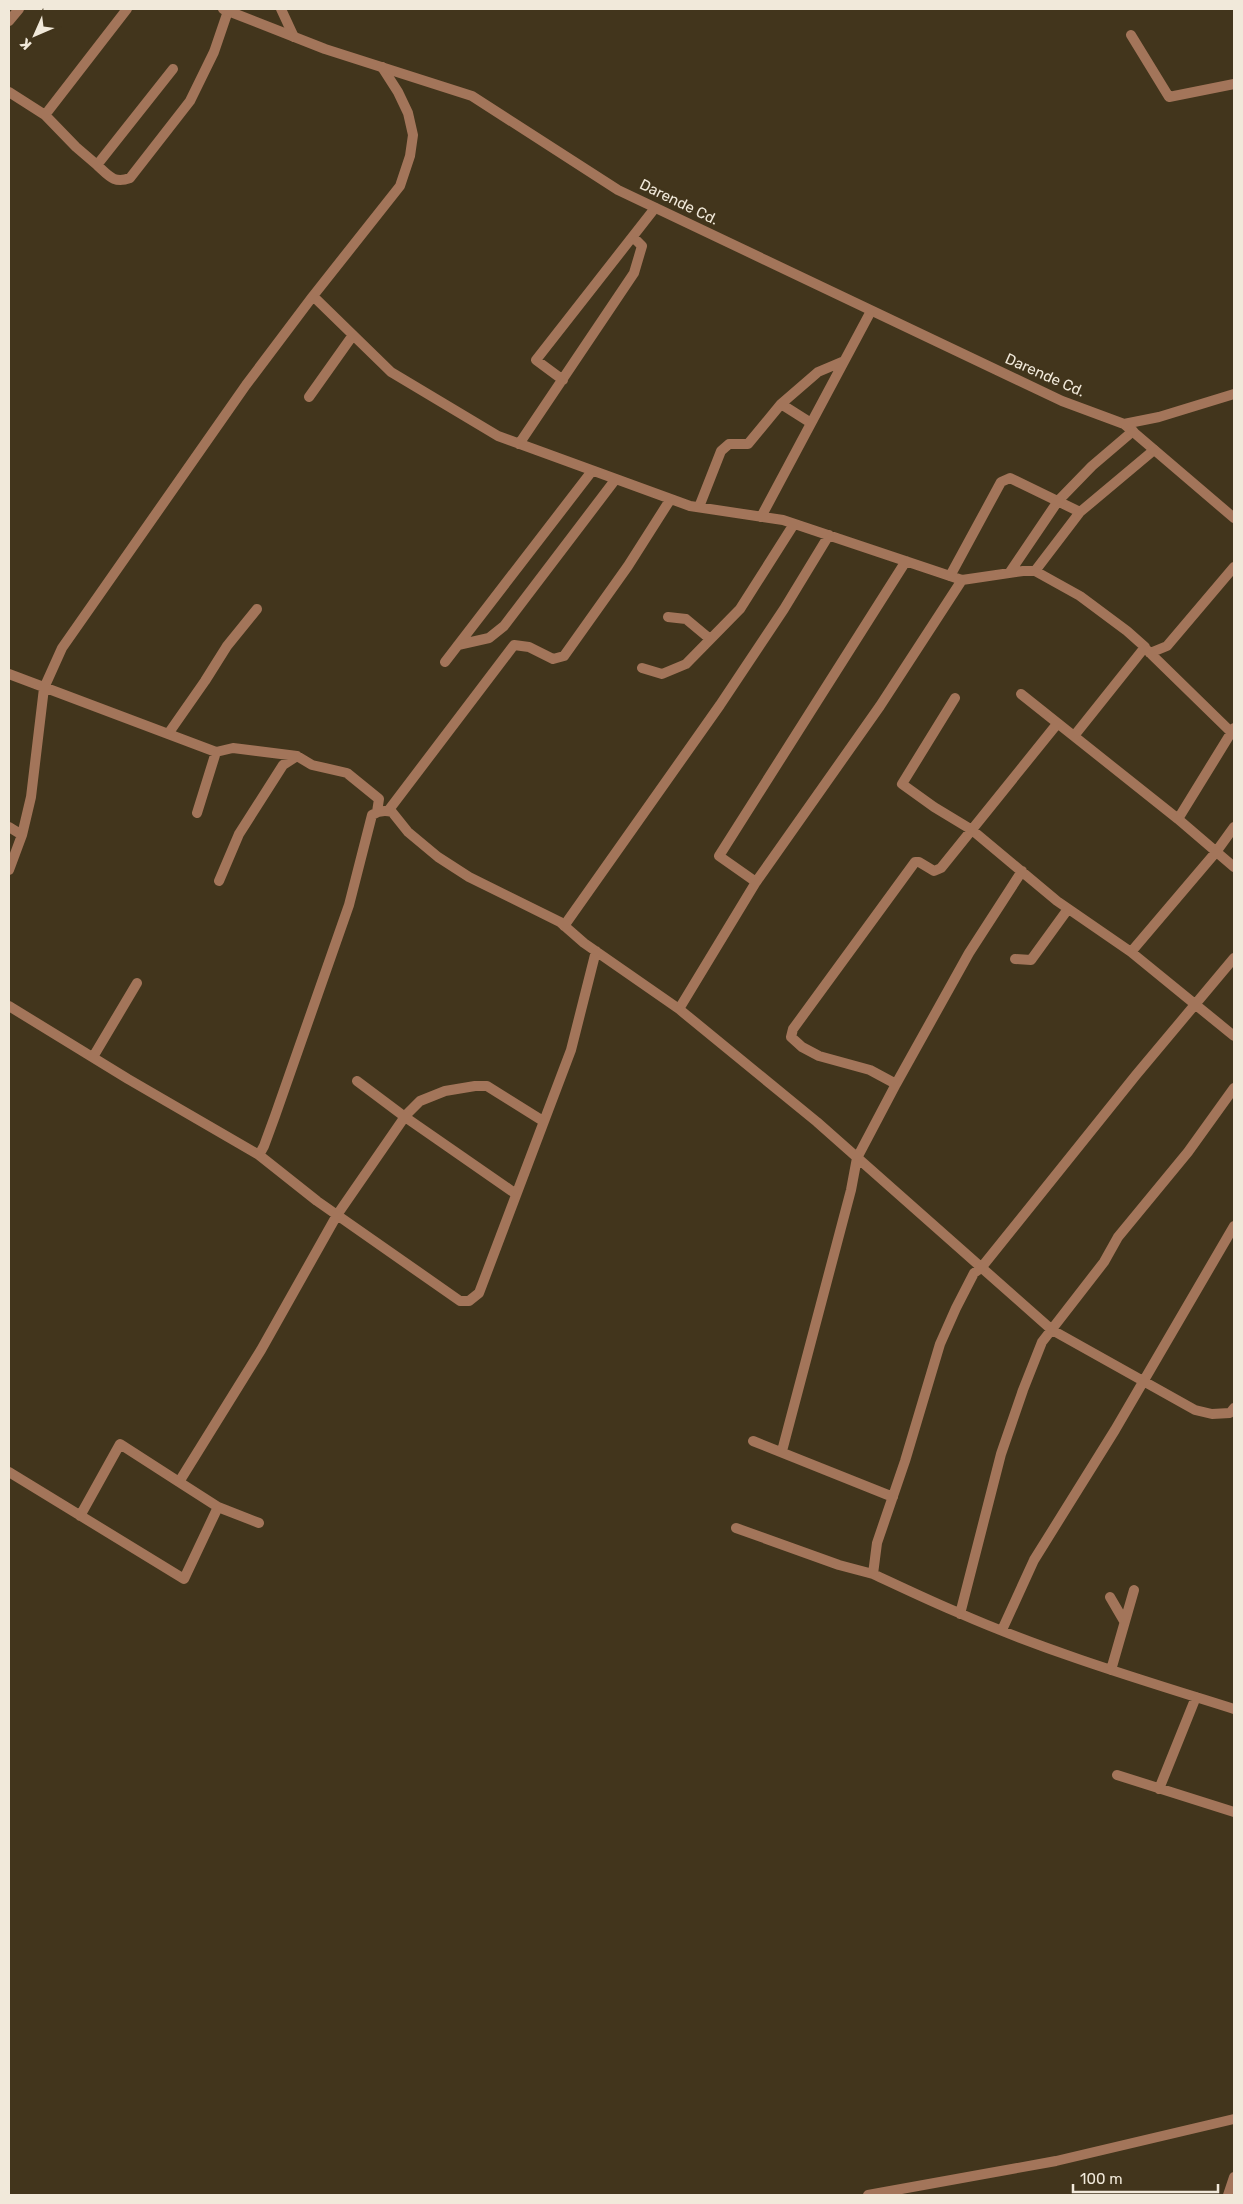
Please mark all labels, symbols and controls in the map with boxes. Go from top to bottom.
north arrow [10,10,60,60]
text: K [16,34,35,53]
street label: Darende Cd. [637,175,721,229]
street label: Darende Cd. [1002,349,1088,401]
scale bar [1073,2162,1218,2194]
text: 100 m [1080,2170,1122,2188]

